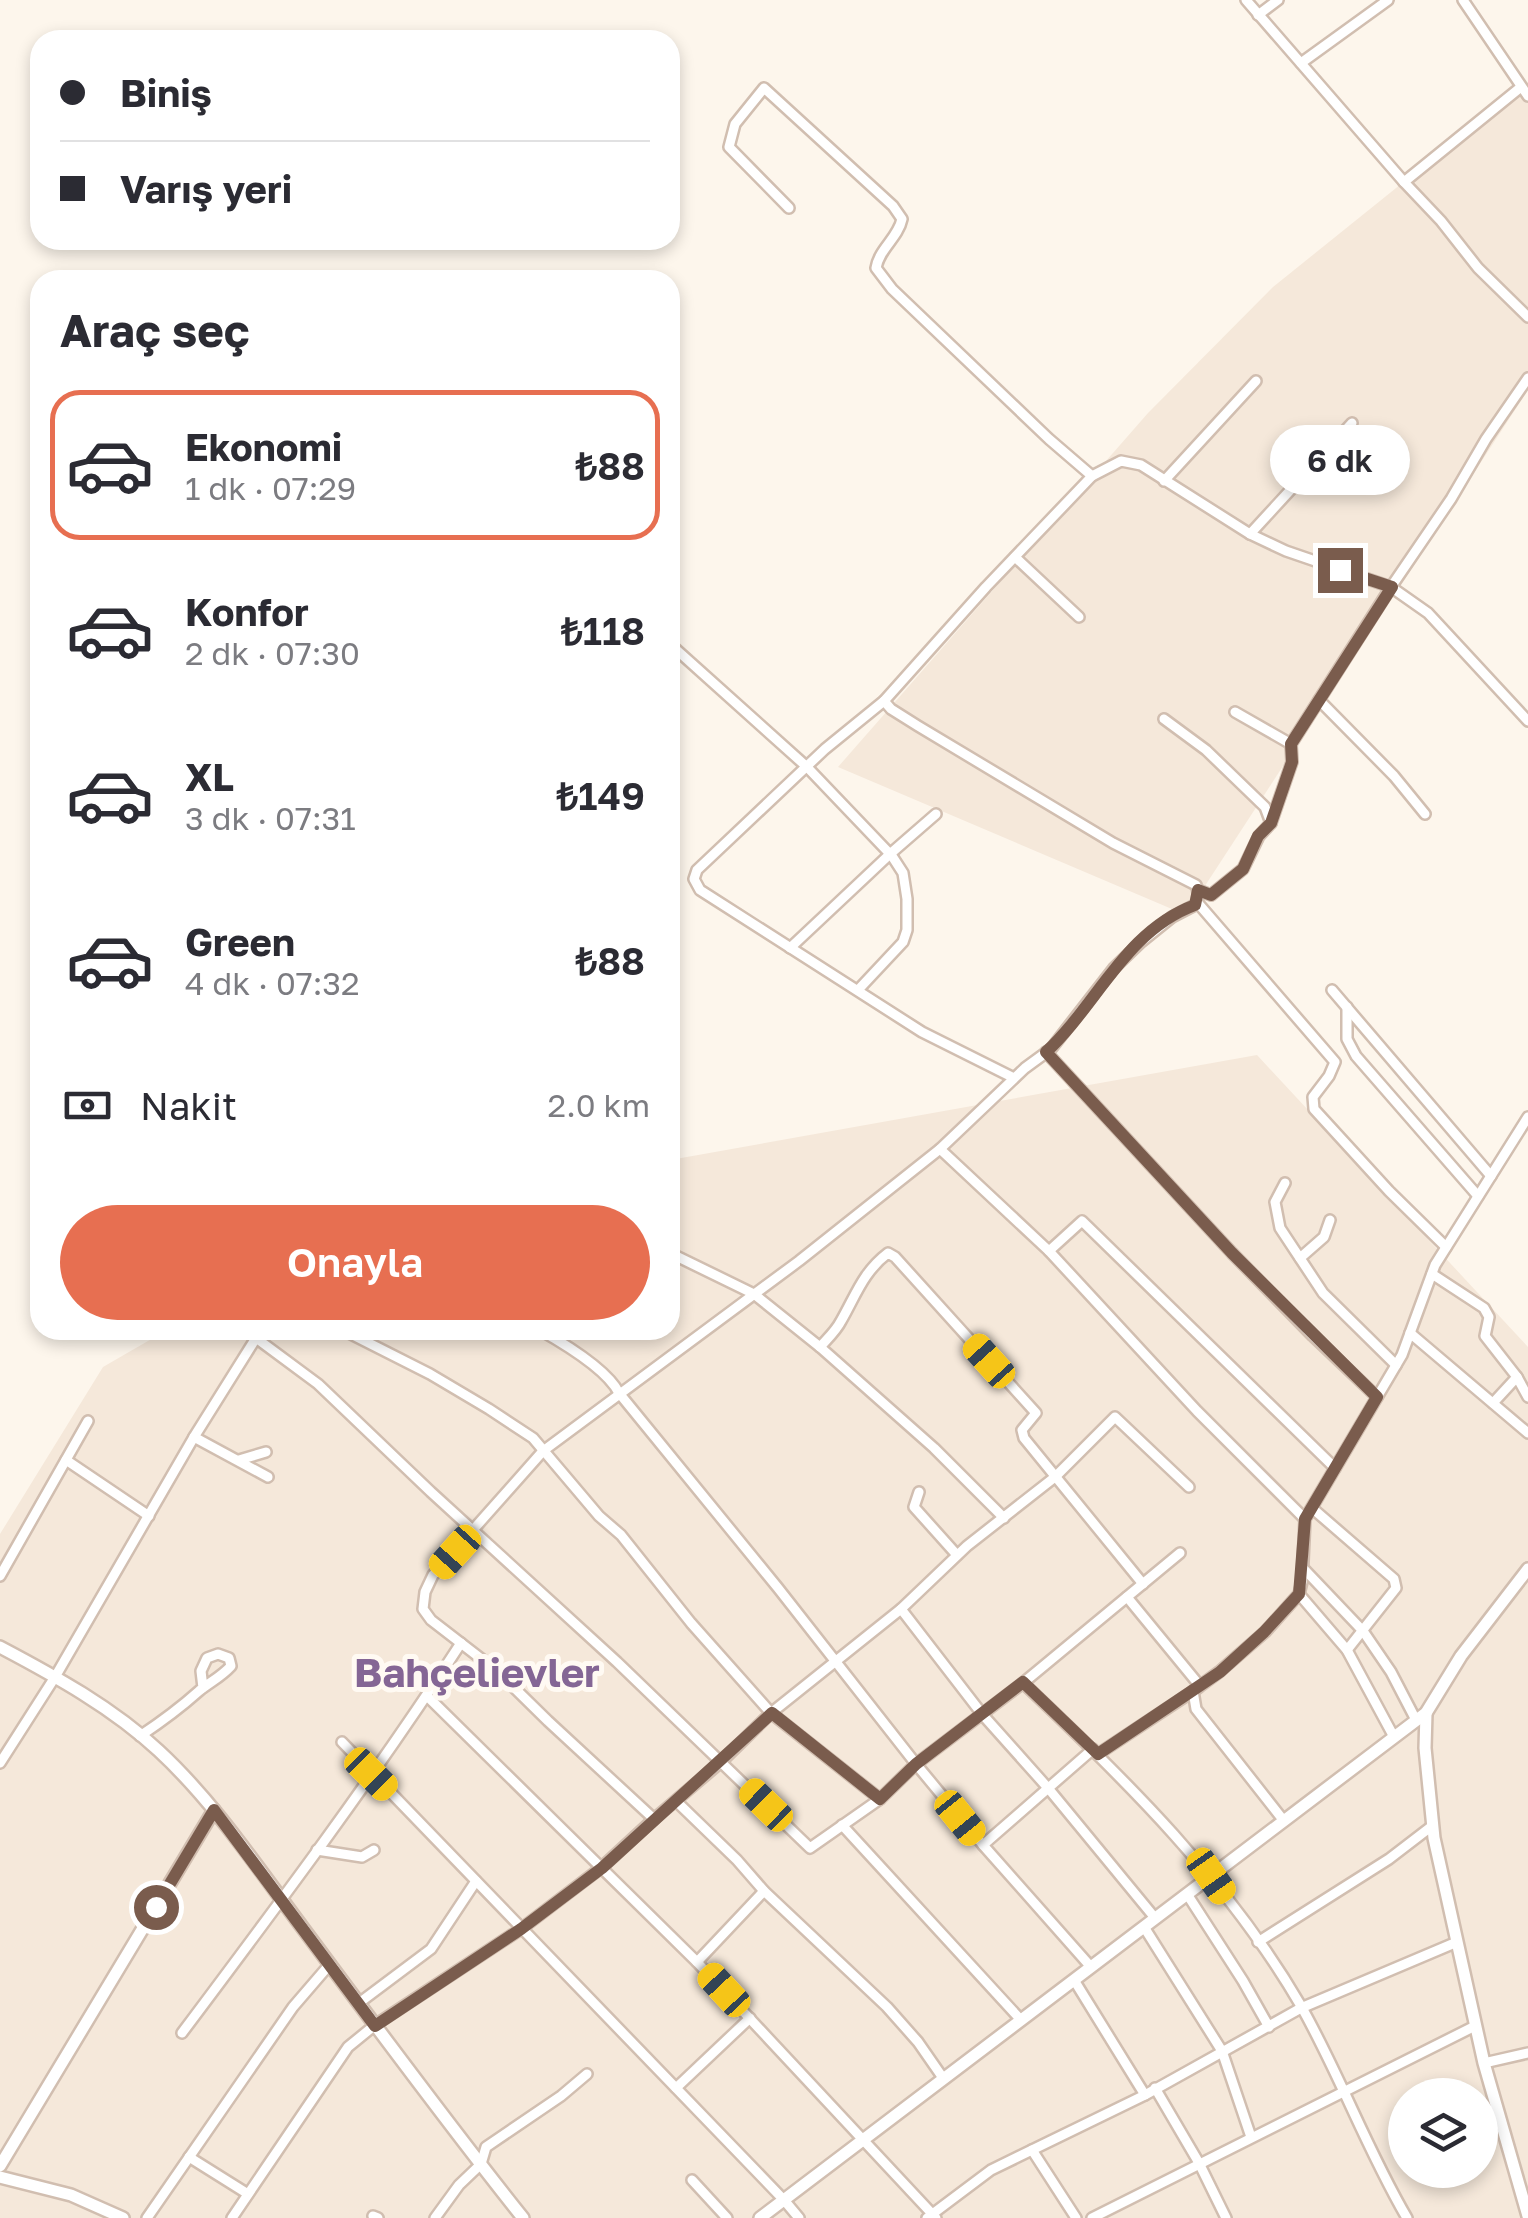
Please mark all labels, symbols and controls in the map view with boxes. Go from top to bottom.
text: Biniş [120,70,212,115]
text: Varış yeri [120,166,292,211]
text: Araç seç [60,303,250,357]
icon: car [65,420,155,510]
text: Ekonomi [185,424,342,469]
callout: 6 dk [1270,425,1410,495]
text: 6 dk [1307,441,1373,479]
text: ₺88 [575,443,645,488]
text: 1 dk · 07:29 [185,469,356,507]
route end [1318,548,1363,593]
icon: car [65,585,155,675]
text: Konfor [185,589,309,634]
text: ₺118 [561,608,645,653]
text: 2 dk · 07:30 [185,634,360,672]
icon: car [65,750,155,840]
text: XL [185,754,234,799]
text: ₺149 [557,773,645,818]
text: 3 dk · 07:31 [185,799,356,837]
icon: car [65,915,155,1005]
text: Green [185,919,295,964]
text: ₺88 [575,938,645,983]
text: 4 dk · 07:32 [185,964,360,1002]
icon: cash [60,1078,115,1133]
text: Nakit [140,1083,237,1128]
text: 2.0 km [548,1086,650,1124]
button: Onayla [60,1205,650,1320]
car [958,1329,1020,1393]
car [424,1520,486,1584]
district label: Bahçelievler [354,1648,600,1696]
car [339,1742,403,1806]
car [734,1773,798,1837]
car [929,1785,991,1851]
car [1182,1843,1240,1909]
route start [134,1885,179,1930]
car [693,1958,755,2022]
map controls [1388,2078,1498,2188]
button: layers [1388,2078,1498,2188]

